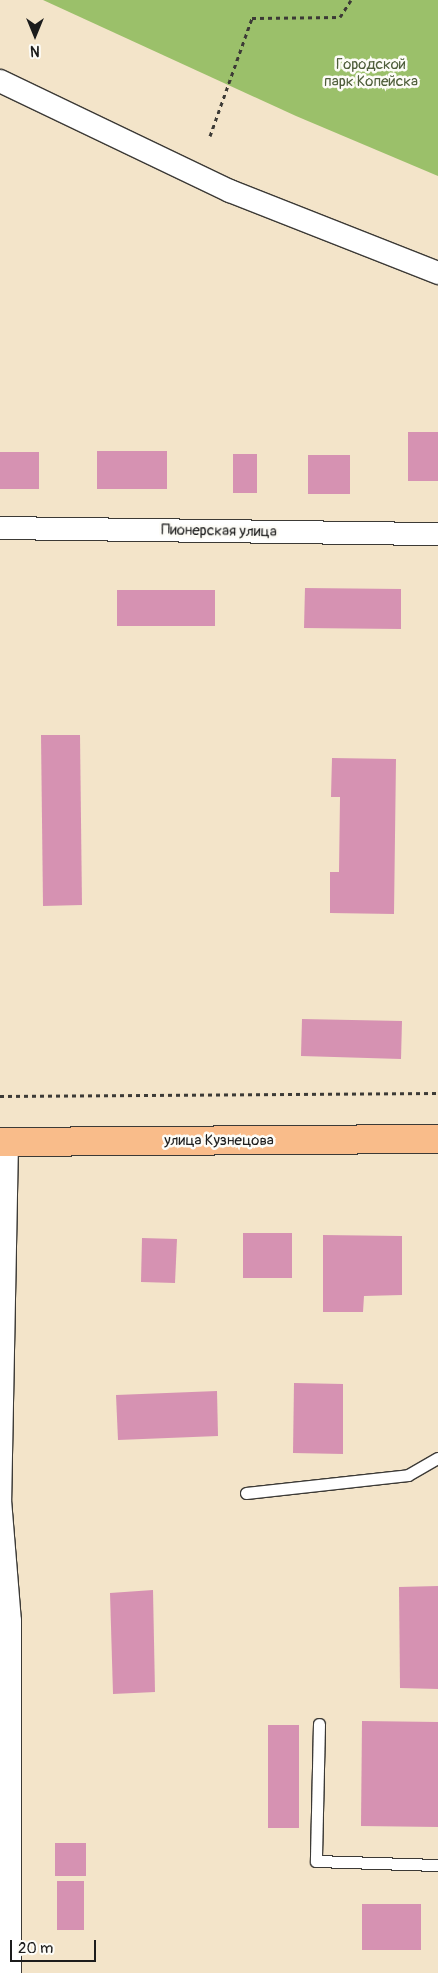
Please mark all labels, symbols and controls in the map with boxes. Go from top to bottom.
north arrow [10,10,60,60]
text: N [30,42,40,59]
park label: Городской парк Копейска [324,55,418,90]
street label: Пионерская улица [161,521,277,541]
street label: улица Кузнецова [164,1132,274,1150]
scale bar [12,1930,99,1962]
text: 20 m [18,1939,53,1958]

